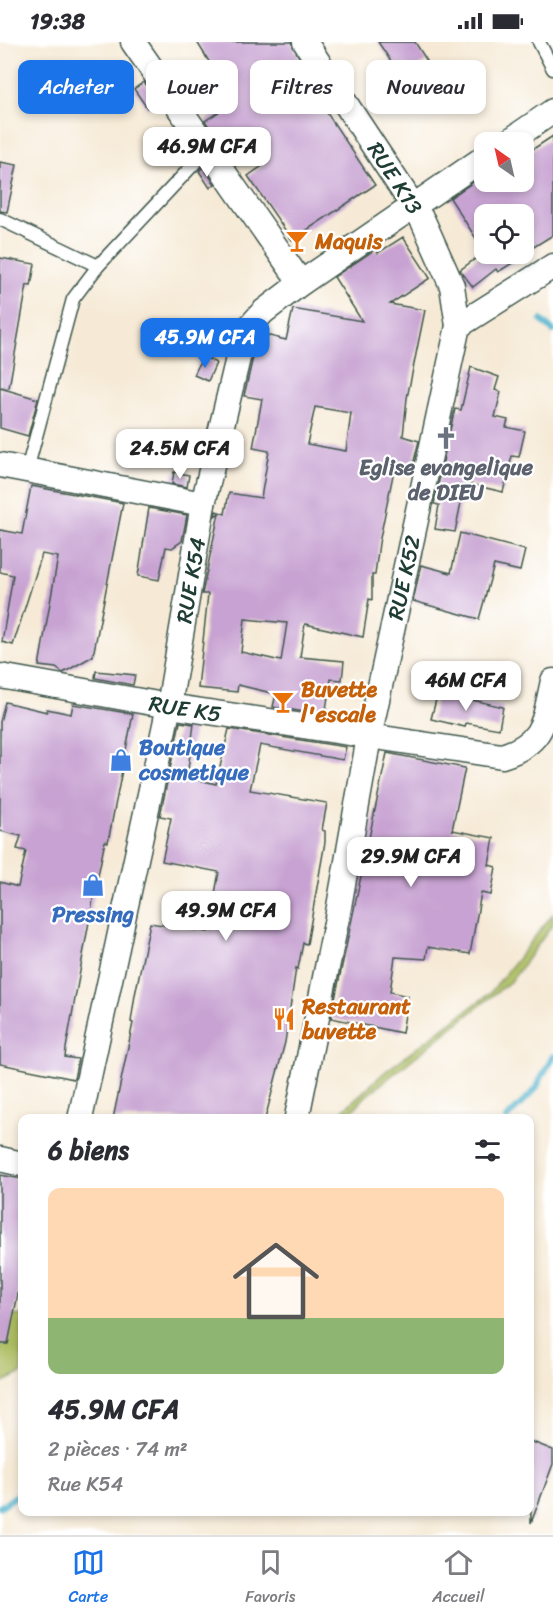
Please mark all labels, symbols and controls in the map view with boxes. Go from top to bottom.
text: 19:38 [30,2,85,41]
chip: Acheter [18,60,134,114]
chip: Louer [146,60,238,114]
chip: Filtres [250,60,354,114]
chip: Nouveau [366,60,486,114]
pin: 46.9M CFA [138,127,276,178]
text: 46.9M CFA [157,129,257,164]
north arrow [474,132,534,192]
map controls [474,132,534,264]
street label: RUE K13 [357,134,433,222]
button: locate [474,204,534,264]
place label: Maquis [314,222,384,261]
bar icon: Maquis [284,228,310,254]
pin: 45.9M CFA [136,318,274,369]
text: 45.9M CFA [154,320,256,355]
church icon: Eglise evangelique de DIEU [433,425,459,451]
pin: 24.5M CFA [111,429,249,480]
text: 24.5M CFA [130,431,230,466]
place label: Eglise evangelique de DIEU [359,448,534,512]
street label: RUE K52 [375,531,432,623]
street label: RUE K54 [164,534,217,626]
pin: 46M CFA [411,661,521,712]
text: 46M CFA [425,663,507,698]
place label: Buvette l'escale [300,670,377,734]
street label: RUE K5 [146,683,224,733]
bar icon: Buvette l'escale [270,689,296,715]
place label: Boutique cosmetique [138,728,250,792]
shop icon: Boutique cosmetique [108,747,134,773]
pin: 29.9M CFA [342,837,480,888]
text: 29.9M CFA [361,839,461,874]
shop icon: Pressing [80,872,106,898]
pin: 49.9M CFA [157,891,295,942]
text: 49.9M CFA [175,893,277,928]
place label: Pressing [52,895,134,934]
place label: Restaurant buvette [301,987,411,1051]
restaurant icon: Restaurant buvette [271,1006,297,1032]
text: 6 biens [48,1127,129,1173]
icon: filters [471,1134,504,1167]
icon: home [222,1227,330,1335]
text: 45.9M CFA [48,1386,179,1432]
text: 2 pièces · 74 m² [48,1432,188,1467]
text: Rue K54 [48,1467,123,1502]
tab: Carte [69,1546,108,1611]
tab: Favoris [245,1546,295,1611]
tab: Accueil [432,1546,484,1611]

